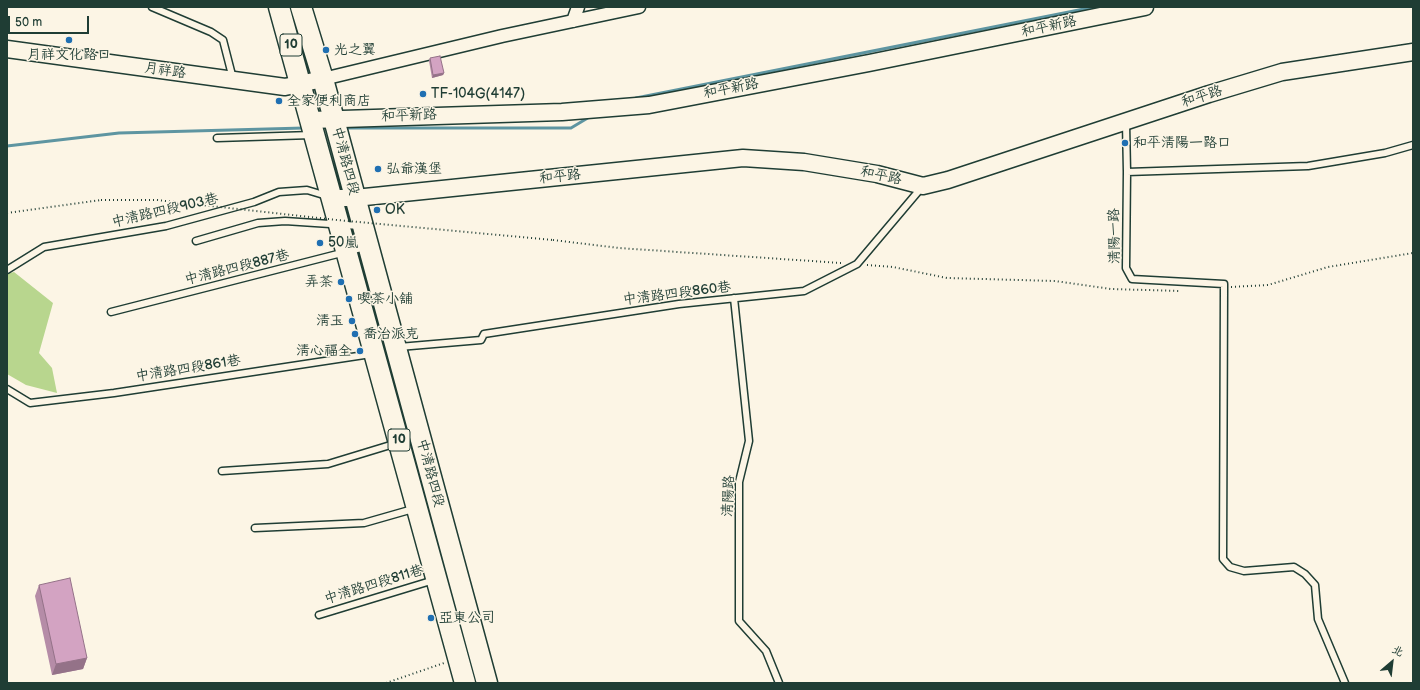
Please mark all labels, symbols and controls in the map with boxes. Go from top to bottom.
scale bar [10,8,91,34]
street label: 和平新路 [1020,13,1078,41]
text: 50 m [15,15,42,30]
road number: 10 [280,34,302,56]
marker: 月祥文化路口 [64,35,74,45]
place label: 光之翼 [334,42,376,58]
marker: 光之翼 [321,45,331,55]
place label: 月祥文化路口 [27,47,111,63]
street label: 月祥路 [143,60,187,82]
street label: 和平新路 [702,75,760,103]
street label: 和平路 [1179,83,1225,111]
place label: TF-104G(4147) [431,86,525,102]
marker: TF-104G(4147) [418,89,428,99]
place label: 全家便利商店 [287,93,371,109]
marker: 全家便利商店 [274,96,284,106]
street label: 和平新路 [381,107,437,125]
street label: 中清路四段 [328,125,362,197]
place label: 和平清陽一路口 [1133,135,1231,151]
marker: 和平清陽一路口 [1120,138,1130,148]
place label: 弘爺漢堡 [386,161,442,177]
street label: 和平路 [859,163,903,189]
marker: 弘爺漢堡 [373,164,383,174]
street label: 和平路 [538,166,582,188]
street label: 中清路四段903巷 [110,191,220,231]
place label: OK [385,202,405,218]
marker: OK [372,205,382,215]
street label: 清陽一路 [1106,208,1124,264]
place label: 50嵐 [328,235,358,251]
marker: 50嵐 [315,238,325,248]
street label: 中清路四段887巷 [183,247,291,289]
place label: 弄茶 [305,274,333,290]
marker: 弄茶 [336,277,346,287]
street label: 中清路四段860巷 [622,279,732,309]
place label: 喫茶小舖 [357,291,413,307]
marker: 喫茶小舖 [344,294,354,304]
place label: 清玉 [316,313,344,329]
marker: 清玉 [347,316,357,326]
place label: 喬治派克 [363,326,419,342]
marker: 喬治派克 [350,329,360,339]
place label: 清心福全 [296,343,352,359]
marker: 清心福全 [355,346,365,356]
street label: 中清路四段861巷 [134,352,242,386]
road number: 10 [388,429,410,451]
street label: 中清路四段 [413,437,447,509]
street label: 清陽路 [720,475,738,517]
street label: 中清路四段811巷 [322,562,426,608]
place label: 亞東公司 [439,610,495,626]
marker: 亞東公司 [426,613,436,623]
north arrow [1372,642,1412,682]
text: 北 [1390,643,1406,659]

